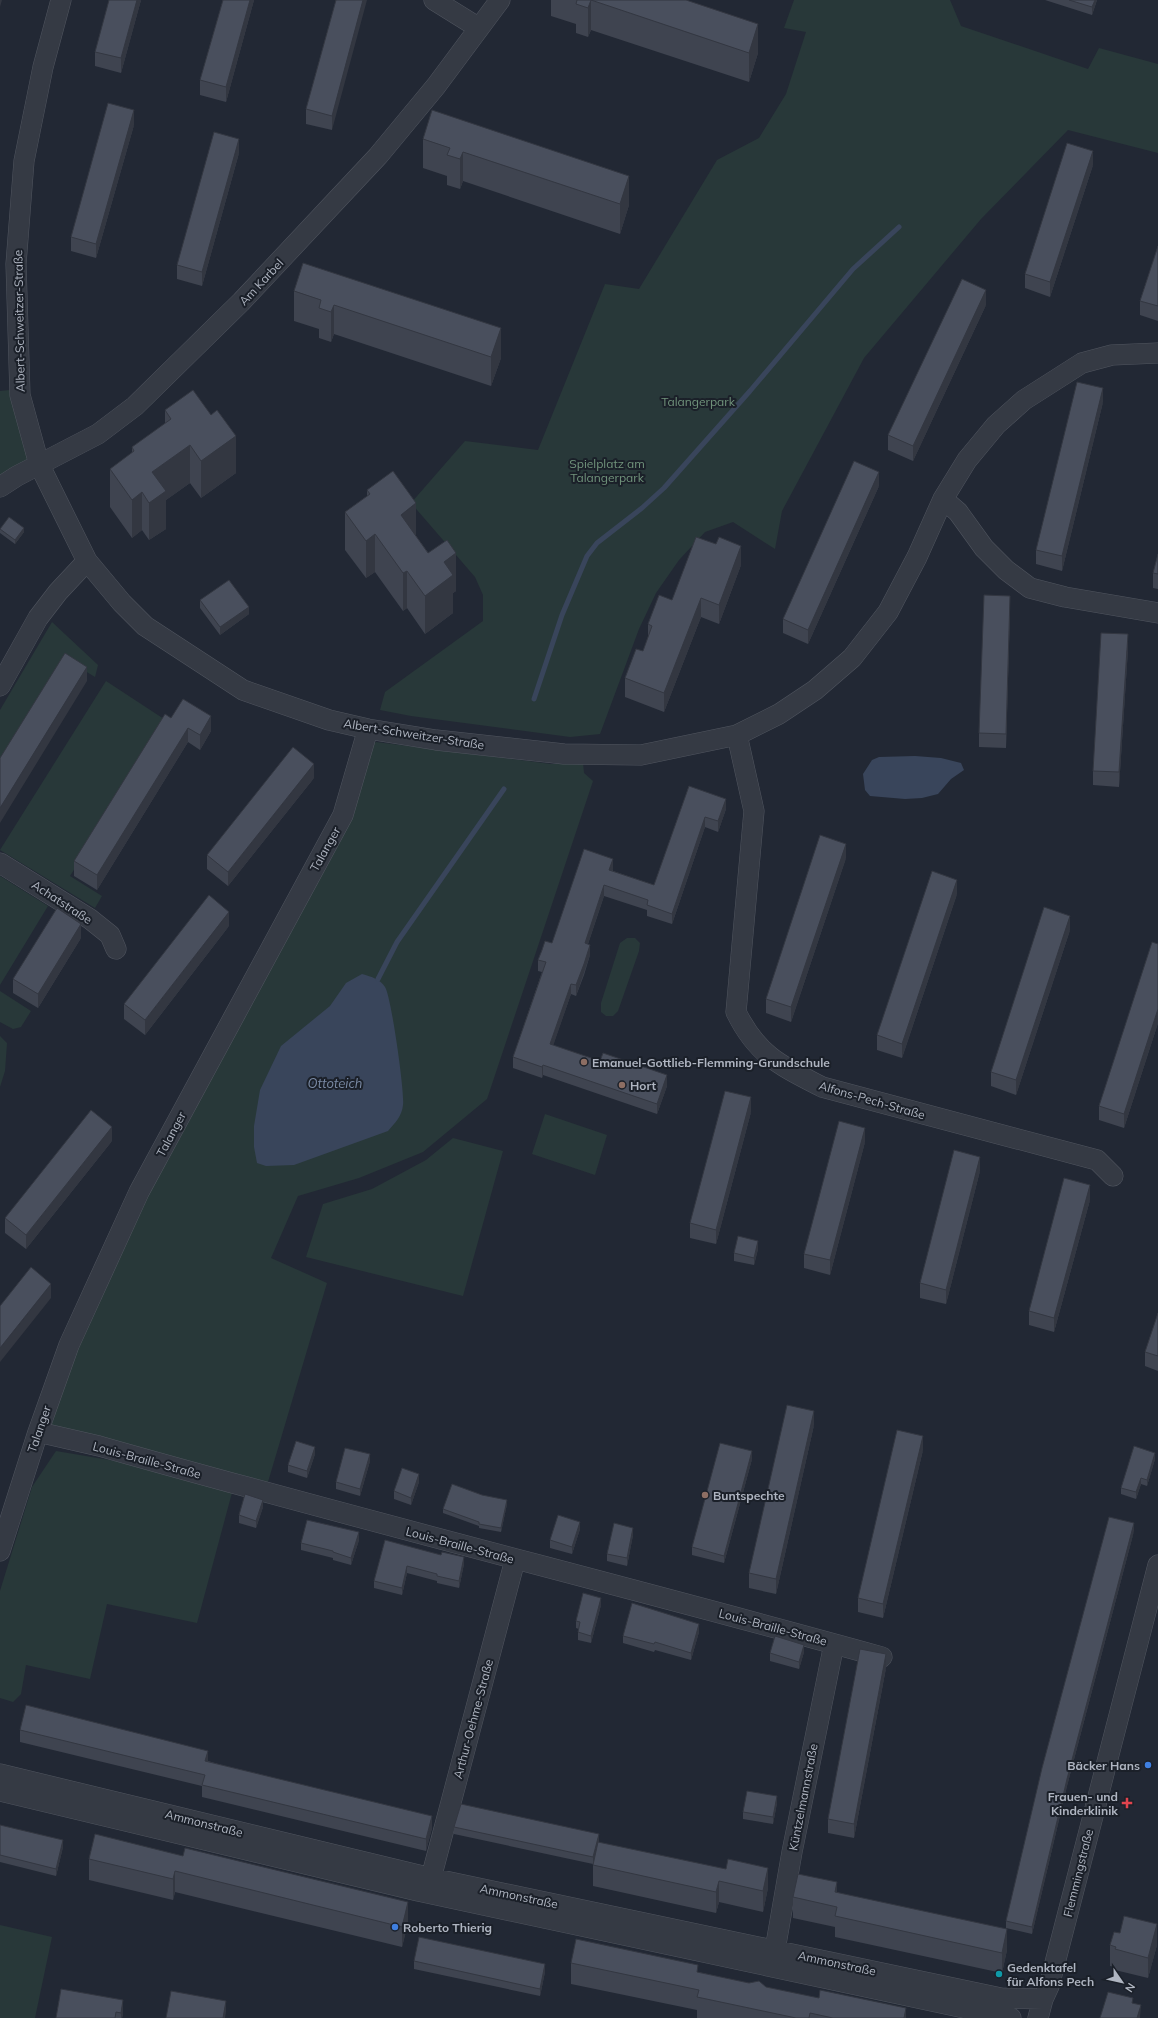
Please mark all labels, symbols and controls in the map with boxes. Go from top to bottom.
street label: Albert-Schweitzer-Straße [10,250,28,392]
street label: Am Karbel [236,256,286,308]
park label: Talangerpark [661,394,736,409]
park label: Spielplatz am Talangerpark [569,456,645,485]
street label: Albert-Schweitzer-Straße [343,715,485,753]
street label: Talanger [307,823,344,874]
street label: Achatstraße [29,877,95,927]
place label: Emanuel-Gottlieb-Flemming-Grundschule [592,1055,830,1070]
marker: Emanuel-Gottlieb-Flemming-Grundschule [579,1057,589,1067]
water label: Ottoteich [308,1075,362,1091]
place label: Hort [630,1078,656,1093]
street label: Alfons-Pech-Straße [817,1078,927,1122]
marker: Hort [617,1080,627,1090]
street label: Talanger [153,1108,189,1159]
street label: Talanger [24,1403,54,1454]
street label: Louis-Braille-Straße [91,1438,203,1482]
place label: Buntspechte [713,1488,785,1503]
marker: Buntspechte [700,1490,710,1500]
street label: Louis-Braille-Straße [404,1523,516,1567]
street label: Louis-Braille-Straße [717,1605,829,1649]
street label: Arthur-Oehme-Straße [450,1658,496,1780]
street label: Küntzelmannstraße [785,1742,821,1852]
place label: Bäcker Hans [1067,1758,1140,1773]
marker: Bäcker Hans [1143,1760,1153,1770]
place label: Frauen- und Kinderklinik [1048,1789,1118,1818]
marker: Frauen- und Kinderklinik [1121,1797,1133,1809]
street label: Ammonstraße [164,1806,244,1840]
street label: Flemmingstraße [1060,1827,1096,1919]
street label: Ammonstraße [479,1880,559,1912]
place label: Roberto Thierig [403,1920,492,1935]
marker: Roberto Thierig [390,1922,400,1932]
street label: Ammonstraße [797,1947,877,1979]
place label: Gedenktafel für Alfons Pech [1007,1960,1094,1989]
north arrow [1102,1962,1142,2002]
marker: Gedenktafel für Alfons Pech [994,1969,1004,1979]
text: N [1122,1980,1138,1995]

